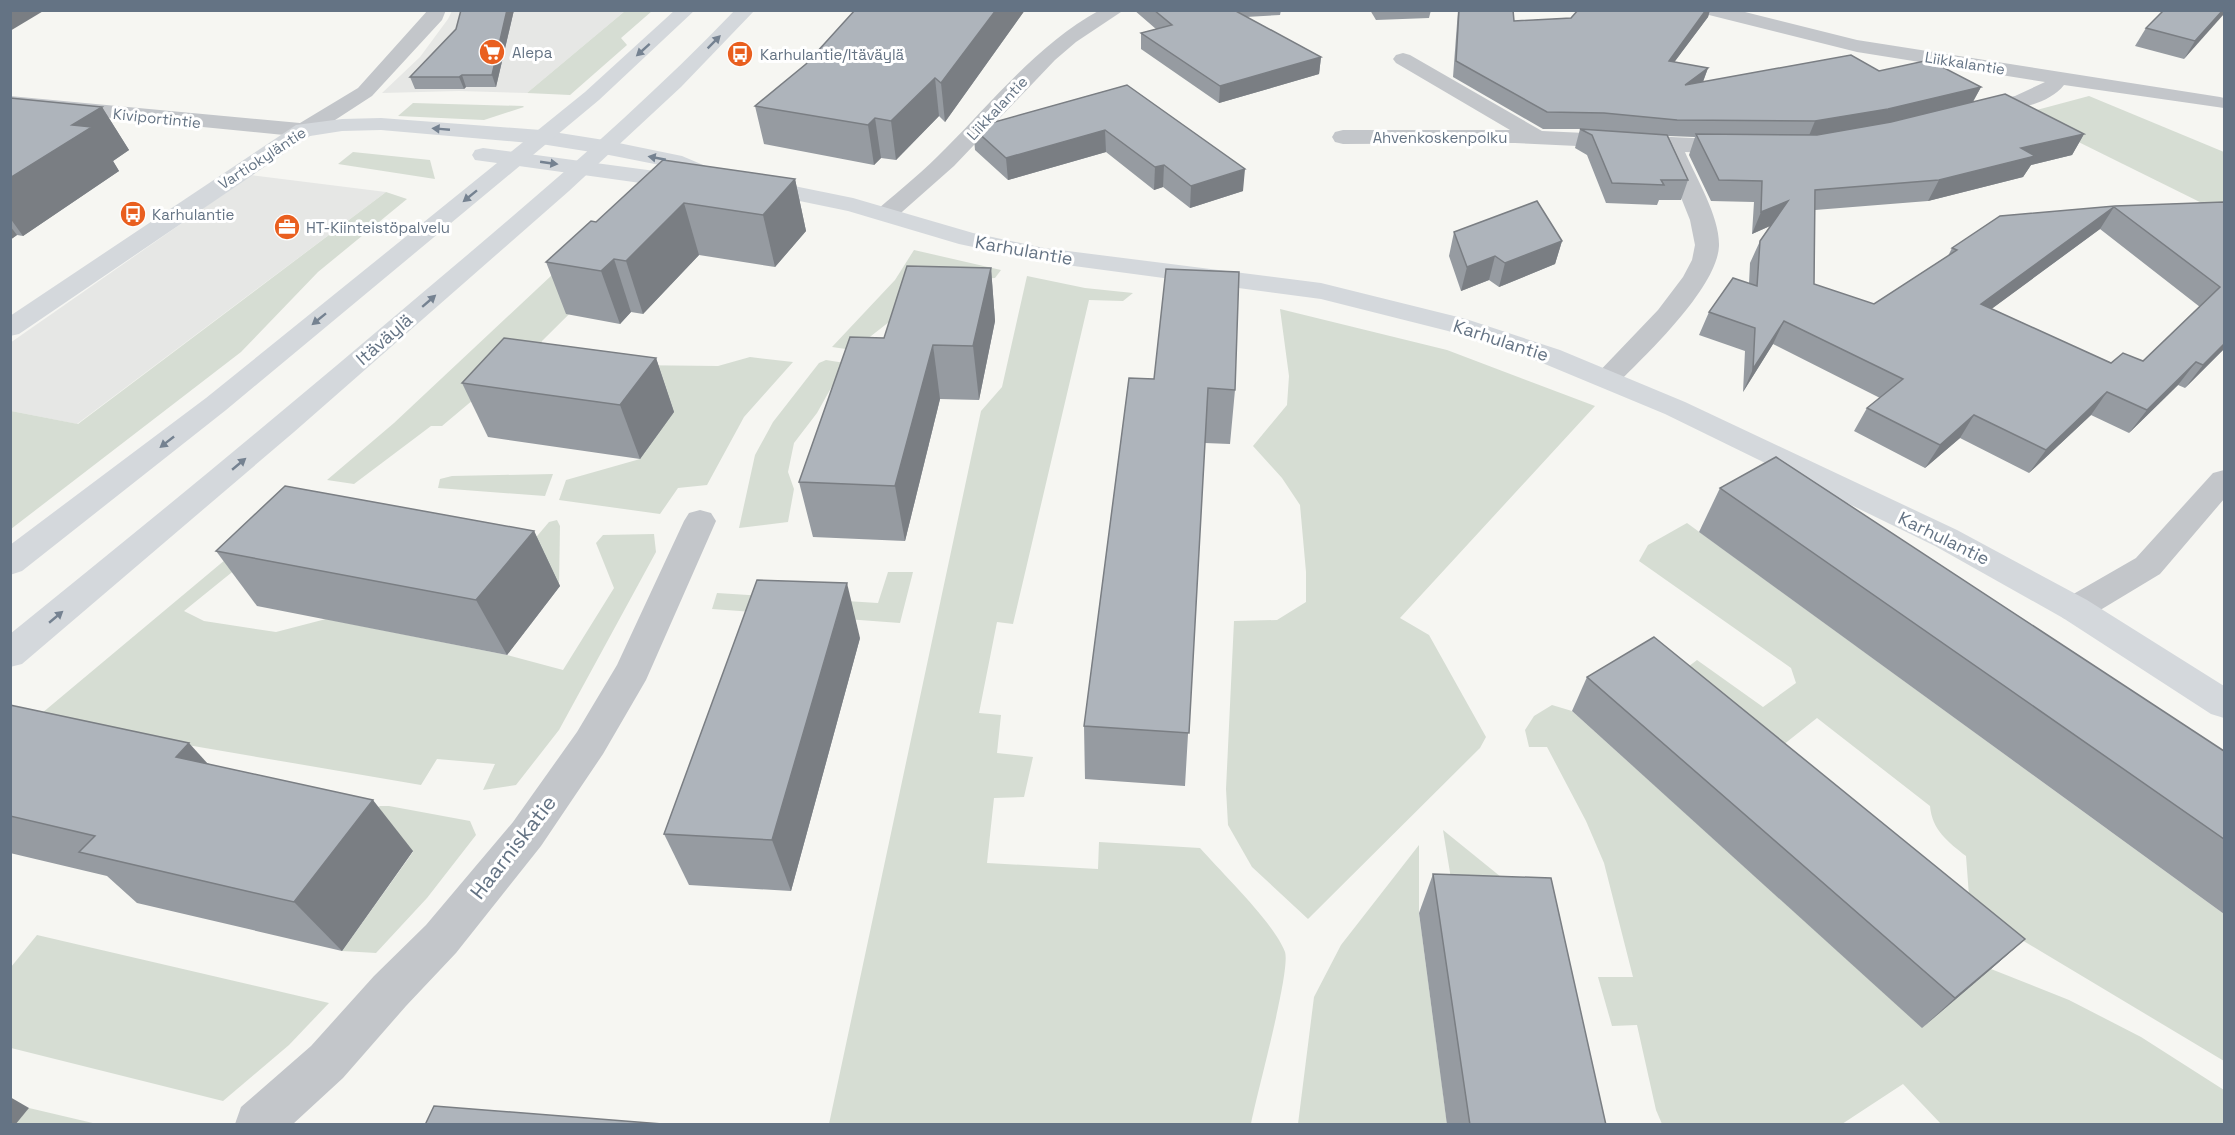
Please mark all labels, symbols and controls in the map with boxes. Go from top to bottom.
one-way arrow [707,35,721,49]
supermarket icon: Alepa [477,37,507,67]
bus stop icon: Karhulantie/Itäväylä [725,39,755,69]
place label: Alepa [512,43,553,62]
one-way arrow [636,43,651,56]
place label: Karhulantie/Itäväylä [760,45,905,64]
street label: Liikkalantie [1924,47,2007,79]
street label: Liikkalantie [962,72,1032,144]
street label: Kiviportintie [112,104,202,132]
street label: Vartiokyläntie [215,123,310,193]
one-way arrow [431,124,450,134]
street label: Ahvenkoskenpolku [1373,128,1507,147]
one-way arrow [647,153,666,162]
one-way arrow [539,158,558,168]
one-way arrow [462,189,478,202]
bus stop icon: Karhulantie [118,199,148,229]
place label: Karhulantie [152,205,235,224]
office icon: HT-Kiinteistöpalvelu [272,212,302,242]
place label: HT-Kiinteistöpalvelu [306,218,450,237]
street label: Karhulantie [973,230,1075,270]
one-way arrow [421,294,437,307]
street label: Itäväylä [351,308,417,370]
one-way arrow [311,313,327,326]
street label: Karhulantie [1450,314,1552,366]
one-way arrow [160,435,175,447]
one-way arrow [231,457,247,470]
street label: Karhulantie [1895,506,1993,570]
one-way arrow [48,611,63,624]
street label: Haarniskatie [464,790,562,904]

